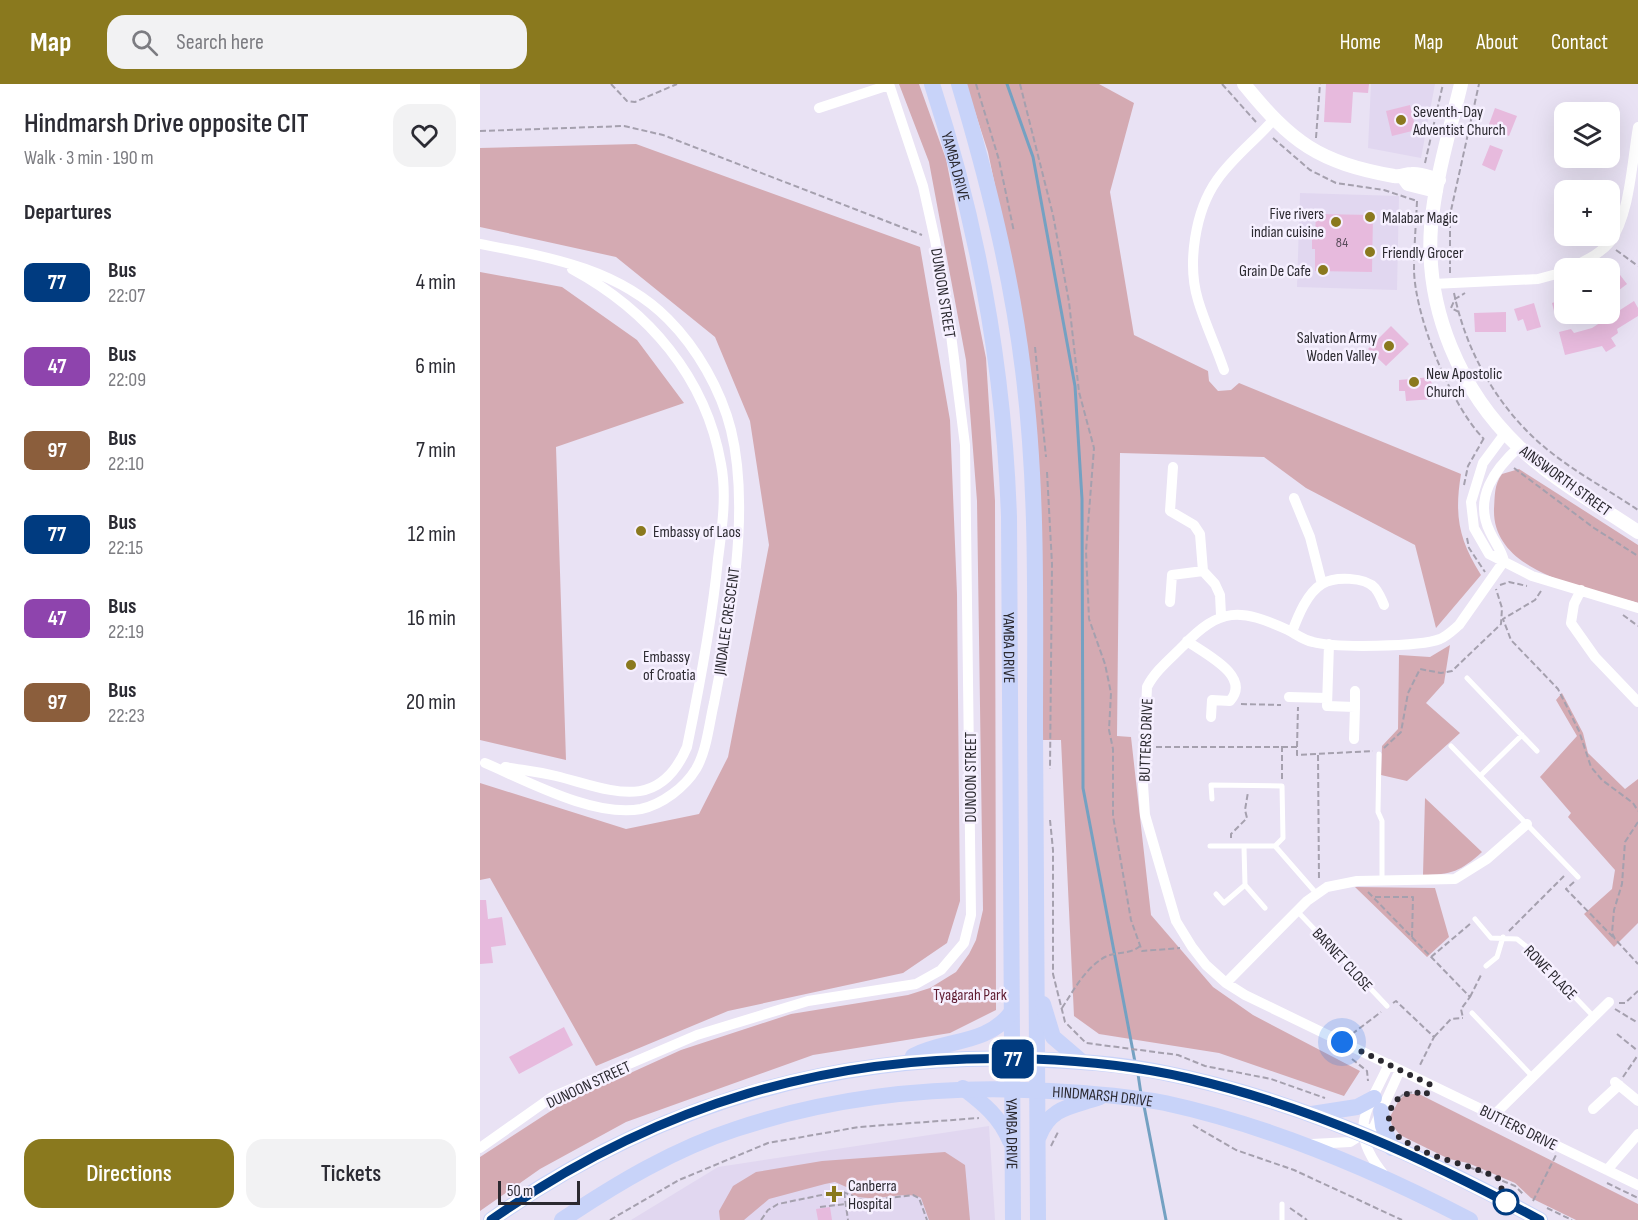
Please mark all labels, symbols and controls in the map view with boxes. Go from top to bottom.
search box [107,15,527,69]
text: Map [30,26,71,59]
icon: search [128,26,161,59]
text: Search here [176,29,264,56]
text: Home [1340,30,1381,55]
text: Map [1414,30,1443,55]
text: About [1476,30,1518,55]
text: Contact [1551,30,1608,55]
map controls [1554,102,1620,324]
button: layers [1554,102,1620,168]
place label: Seventh-Day Adventist Church [1412,103,1506,140]
button: heart [393,104,456,167]
text: Hindmarsh Drive opposite CIT [24,107,309,140]
marker: Seventh-Day Adventist Church [1394,113,1408,127]
street label: YAMBA DRIVE [936,130,973,204]
text: Walk · 3 min · 190 m [24,146,154,170]
button: + [1554,180,1620,246]
text: Departures [24,199,112,226]
place label: Five rivers indian cuisine [1251,205,1324,242]
place label: Malabar Magic [1382,209,1458,228]
marker: Malabar Magic [1363,210,1377,224]
marker: Five rivers indian cuisine [1329,215,1343,229]
house number: 84 [1336,234,1348,251]
place label: Friendly Grocer [1382,244,1464,263]
marker: Friendly Grocer [1363,245,1377,259]
street label: DUNOON STREET [926,247,959,340]
text: Bus [108,257,137,284]
button: − [1554,258,1620,324]
place label: Grain De Cafe [1239,262,1311,281]
marker: Grain De Cafe [1316,263,1330,277]
text: 4 min [416,269,456,296]
text: 77 [48,270,66,295]
text: 22:07 [108,284,145,308]
place label: Salvation Army Woden Valley [1297,329,1377,366]
marker: Salvation Army Woden Valley [1382,339,1396,353]
text: Bus [108,341,137,368]
text: 6 min [415,353,456,380]
text: 47 [48,354,66,379]
place label: New Apostolic Church [1426,365,1502,402]
text: 22:09 [108,368,146,392]
marker: New Apostolic Church [1407,375,1421,389]
text: Bus [108,425,137,452]
text: 7 min [416,437,456,464]
text: 97 [47,438,67,463]
street label: AINSWORTH STREET [1515,441,1615,521]
text: 22:10 [108,452,144,476]
text: Bus [108,509,137,536]
text: 12 min [408,521,456,548]
text: 77 [48,522,66,547]
place label: Embassy of Laos [653,523,741,542]
marker: Embassy of Laos [634,524,648,538]
text: 22:15 [108,536,143,560]
street label: JINDALEE CRESCENT [710,566,745,677]
text: Bus [108,593,137,620]
text: 16 min [408,605,456,632]
text: 47 [48,606,66,631]
street label: YAMBA DRIVE [999,612,1018,683]
text: 22:19 [108,620,144,644]
place label: Embassy of Croatia [643,648,696,685]
marker: Embassy of Croatia [624,658,638,672]
text: Bus [108,677,137,704]
text: 20 min [406,689,456,716]
text: 97 [47,690,67,715]
street label: BUTTERS DRIVE [1136,698,1157,782]
text: 22:23 [108,704,145,728]
street label: DUNOON STREET [962,731,981,822]
street label: BARNET CLOSE [1308,924,1376,996]
street label: ROWE PLACE [1519,942,1581,1004]
park label: Tyagarah Park [933,986,1007,1005]
your location [1327,1027,1357,1057]
line badge: 77 [986,1040,1040,1078]
text: 77 [1004,1047,1022,1072]
street label: DUNOON STREET [543,1057,634,1113]
street label: HINDMARSH DRIVE [1052,1083,1154,1112]
street label: YAMBA DRIVE [1001,1098,1021,1169]
street label: BUTTERS DRIVE [1477,1101,1560,1155]
button: Directions [24,1139,234,1208]
button: Tickets [246,1139,456,1208]
place label: Canberra Hospital [848,1177,897,1214]
scale bar [498,1178,580,1206]
text: 50 m [507,1182,533,1201]
marker: Canberra Hospital [825,1185,843,1203]
unlabelled marker [1493,1189,1519,1215]

